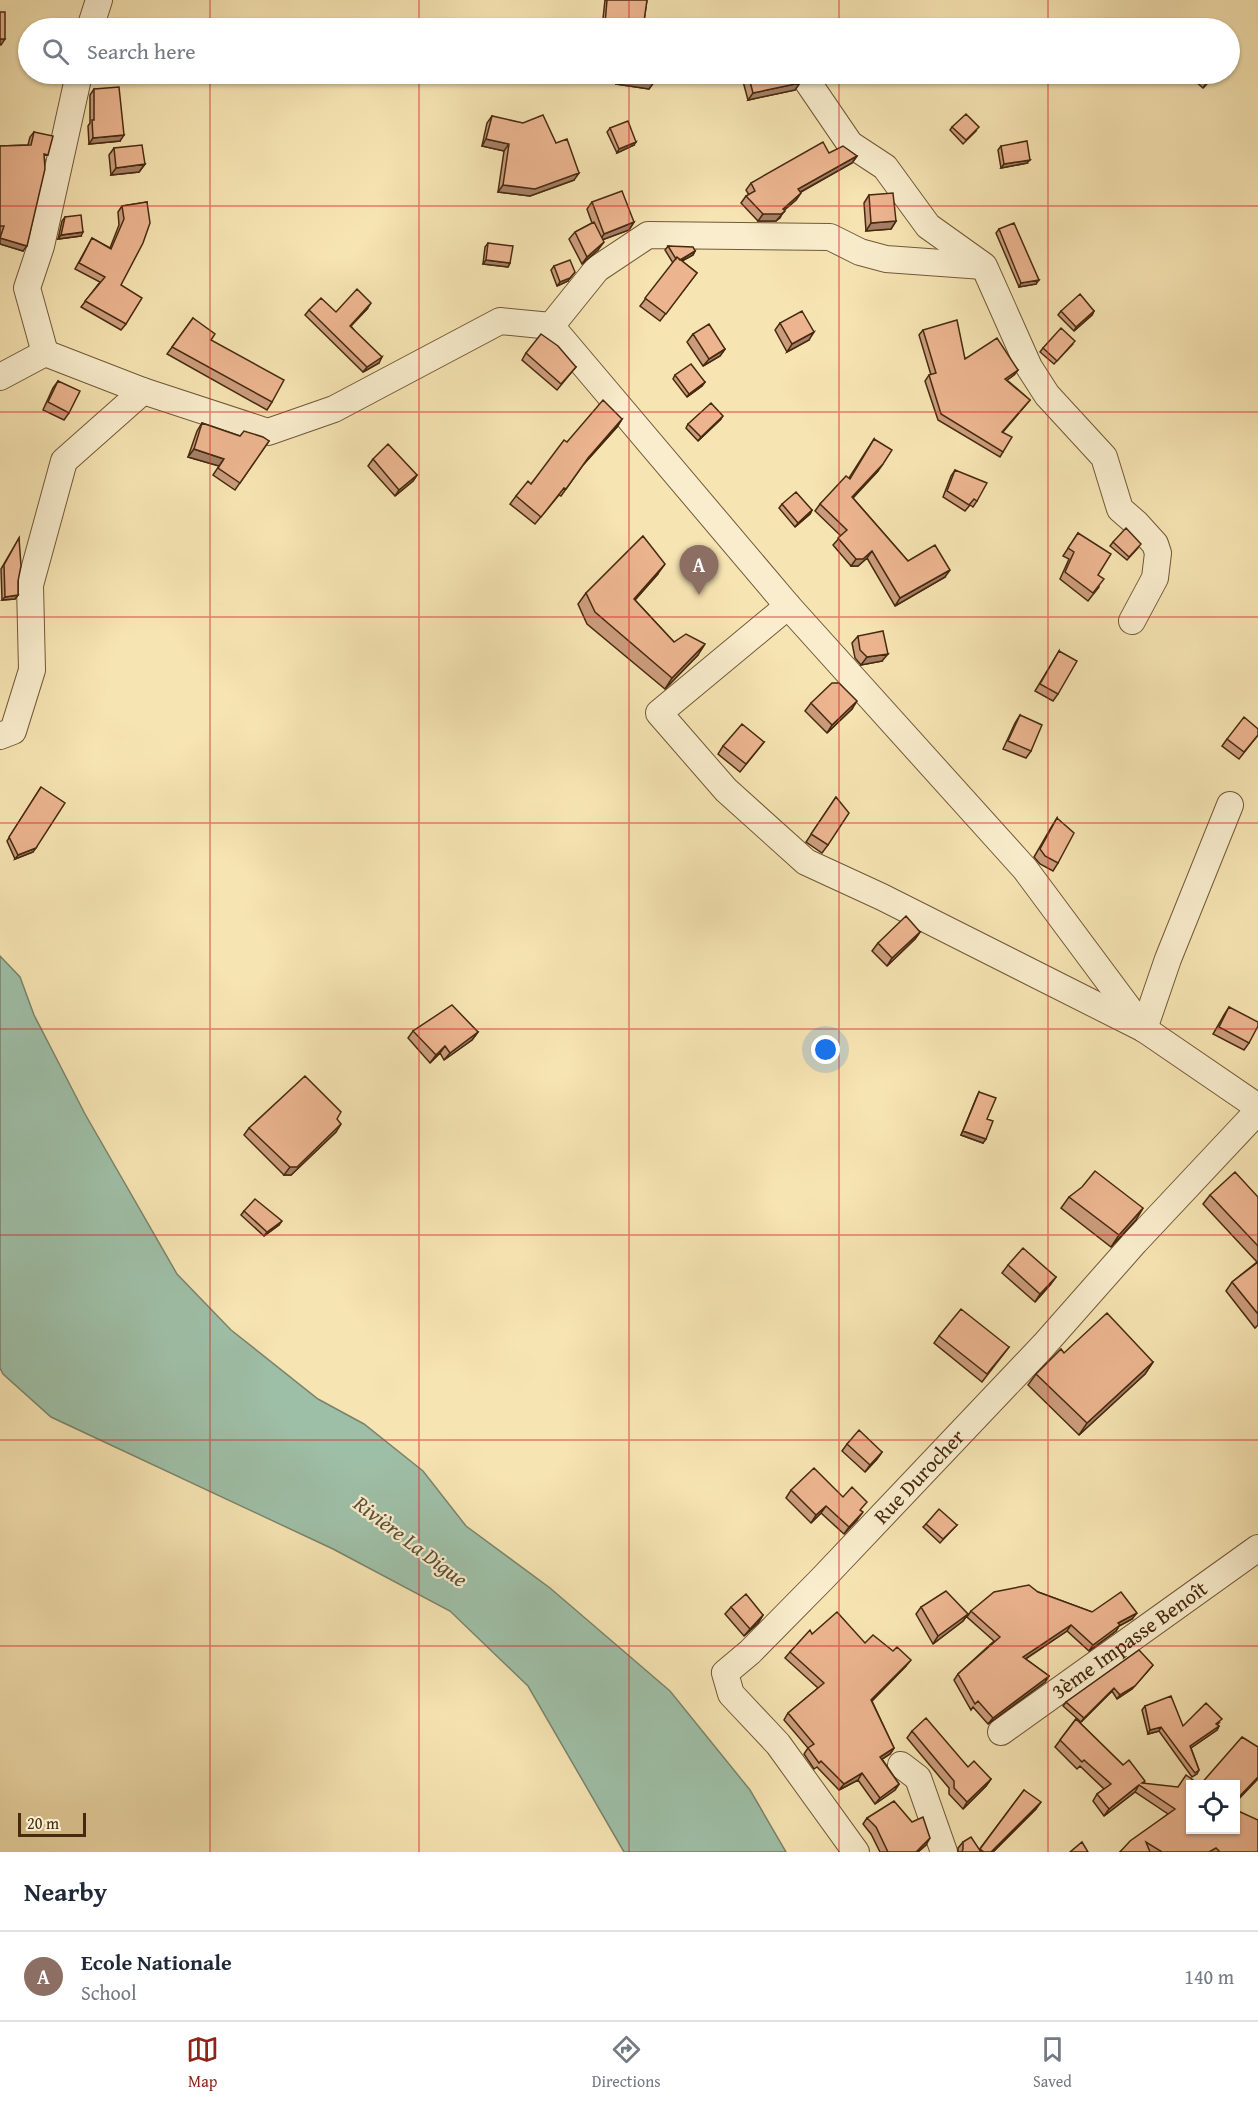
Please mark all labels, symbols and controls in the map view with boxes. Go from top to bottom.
search box [18,18,1240,84]
icon: search [39,35,72,68]
text: Search here [87,35,196,67]
pin: A [680,546,718,595]
your location [811,1035,840,1064]
street label: Rue Durocher [866,1422,972,1531]
water label: Rivière La Digue [346,1487,475,1595]
street label: 3ème Impasse Benoît [1045,1573,1214,1706]
map controls [1186,1780,1240,1834]
button: locate [1186,1780,1240,1834]
scale bar [18,1810,86,1838]
text: 20 m [27,1811,59,1835]
text: Nearby [24,1872,107,1911]
text: Ecole Nationale [81,1946,232,1978]
text: A [37,1962,50,1991]
text: 140 m [1184,1962,1234,1991]
text: School [81,1978,137,2007]
tab: Map [186,2033,219,2093]
tab: Directions [592,2033,661,2093]
tab: Saved [1033,2033,1072,2093]

